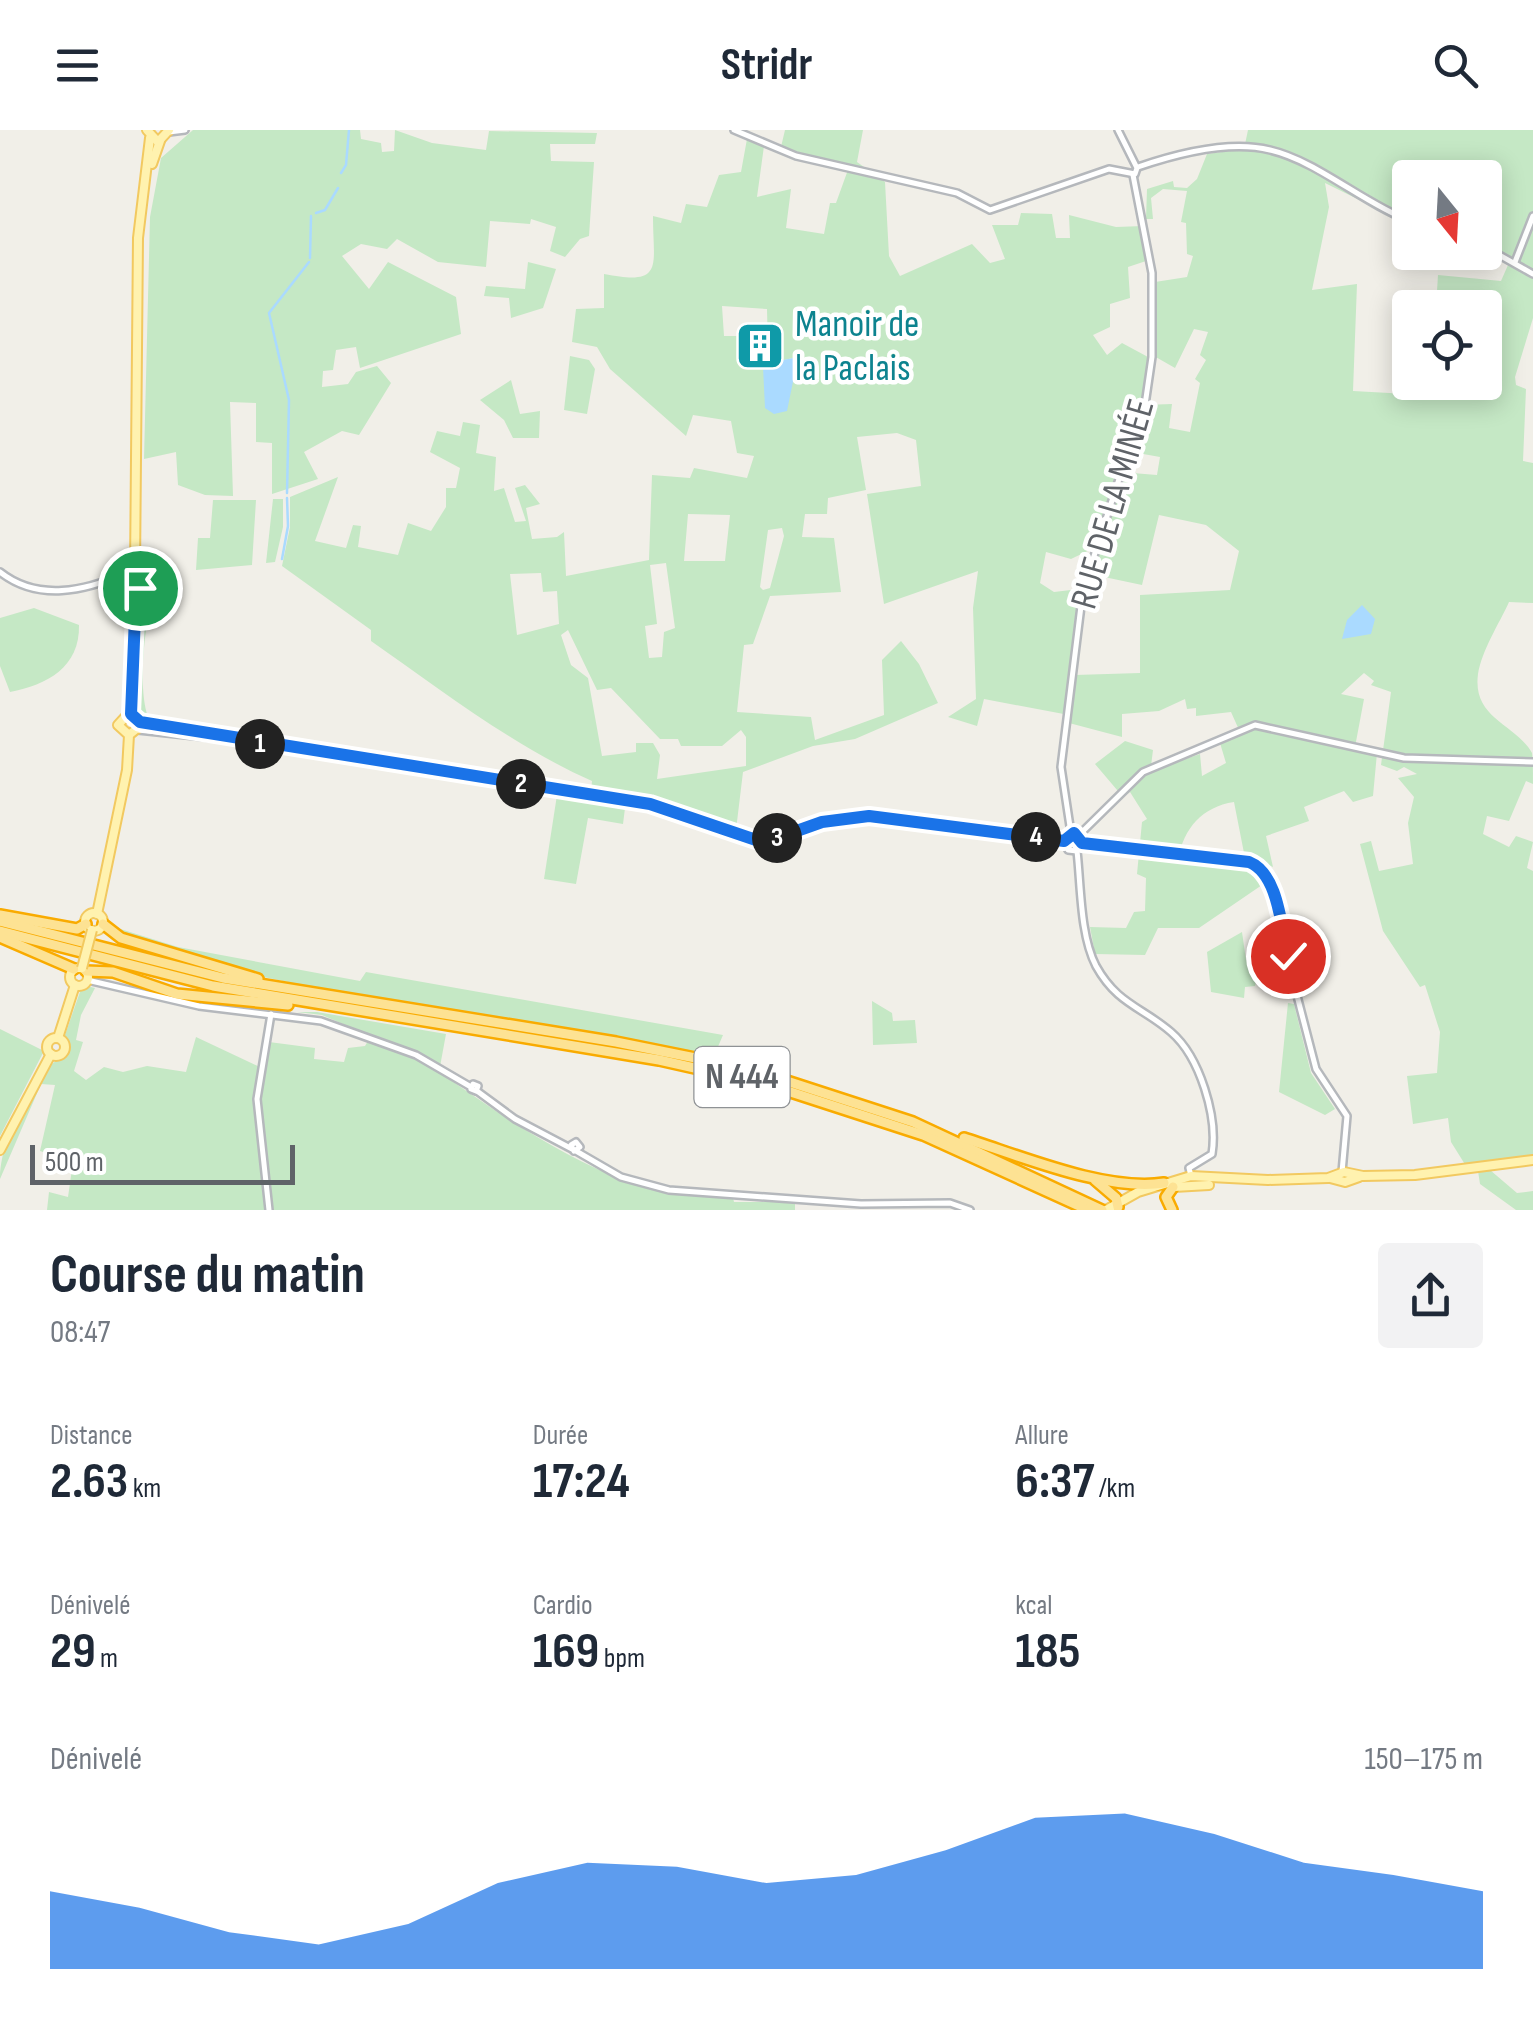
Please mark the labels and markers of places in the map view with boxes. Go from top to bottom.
place label: Manoir de la Paclais [795,302,919,391]
building icon: Manoir de la Paclais [734,320,786,372]
pin [98,546,183,631]
pin: 1 [235,719,285,769]
pin: 2 [496,759,546,809]
pin: 4 [1011,812,1061,862]
pin: 3 [752,813,802,863]
pin [1246,914,1331,999]

